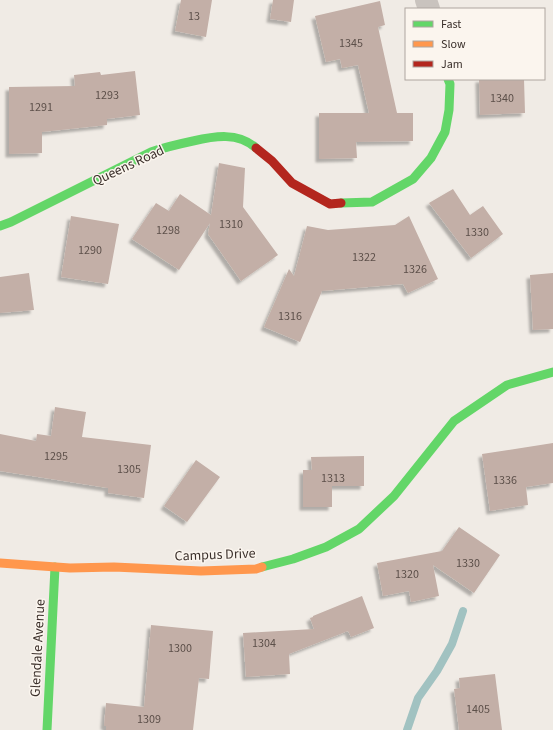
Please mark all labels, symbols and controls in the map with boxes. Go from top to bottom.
house number: 13 [188,8,200,25]
legend [405,8,545,80]
text: Fast [441,16,461,33]
house number: 1345 [339,35,363,52]
text: Slow [441,36,466,53]
text: Jam [441,56,463,73]
house number: 1293 [95,87,119,104]
house number: 1340 [490,90,514,107]
house number: 1291 [29,99,53,116]
street label: Queens Road [89,141,168,191]
house number: 1310 [219,216,243,233]
house number: 1298 [156,222,180,239]
house number: 1330 [465,224,489,241]
house number: 1290 [78,242,102,259]
house number: 1322 [352,249,376,266]
house number: 1326 [403,261,427,278]
house number: 1316 [278,308,302,325]
house number: 1295 [44,448,68,465]
house number: 1305 [117,461,141,478]
house number: 1313 [321,470,345,487]
house number: 1336 [493,472,517,489]
street label: Campus Drive [174,544,256,566]
house number: 1330 [456,555,480,572]
house number: 1320 [395,566,419,583]
street label: Glendale Avenue [25,598,51,698]
house number: 1304 [252,635,276,652]
house number: 1300 [168,640,192,657]
house number: 1405 [466,701,490,718]
house number: 1309 [137,711,161,728]

